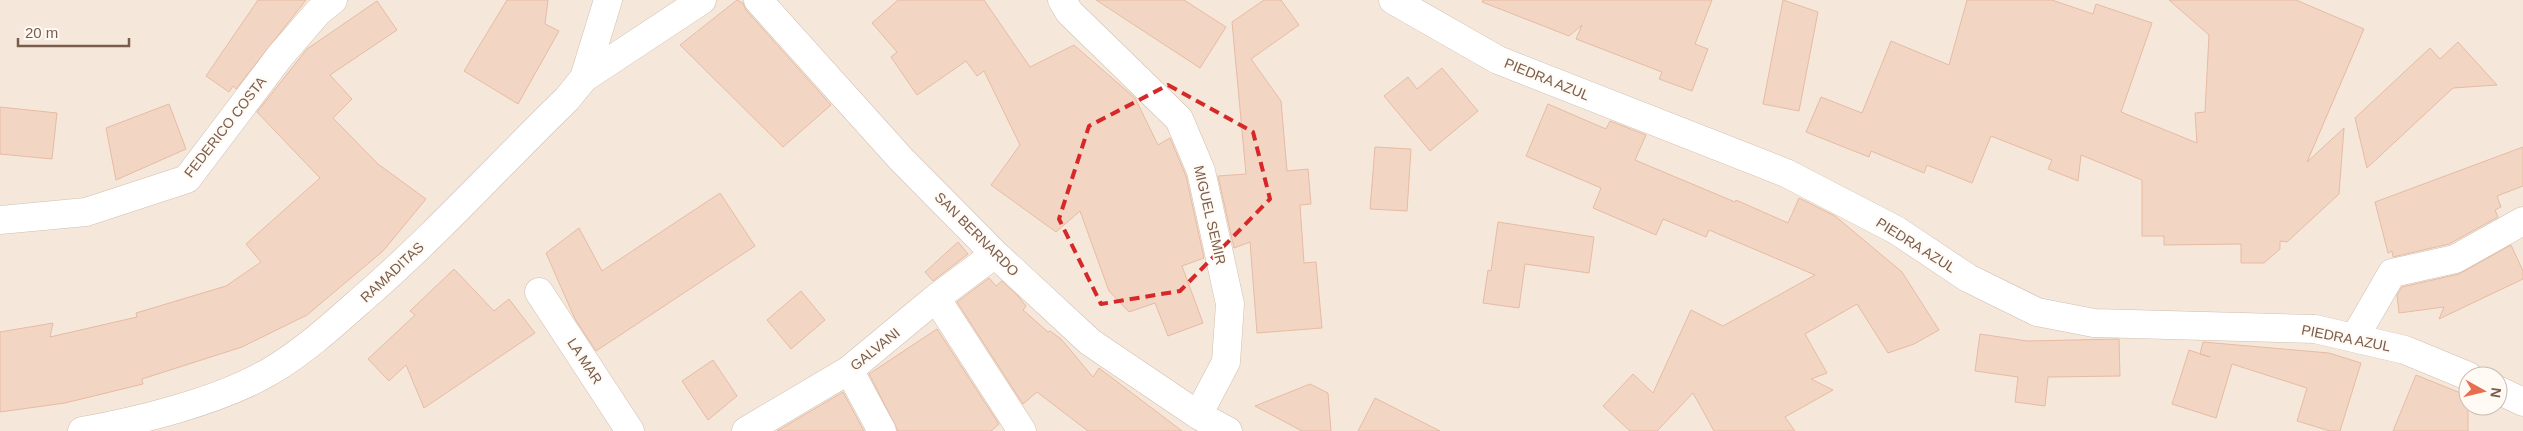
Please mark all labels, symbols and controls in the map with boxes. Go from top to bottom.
scale bar [18,15,129,47]
text: 20 m [25,24,58,41]
street label: PIEDRA AZUL [1502,55,1592,103]
street label: FEDERICO COSTA [181,73,270,181]
street label: MIGUEL SEMIR [1191,164,1229,266]
street label: SAN BERNARDO [932,189,1022,279]
street label: PIEDRA AZUL [1873,214,1959,276]
street label: RAMADITAS [357,239,427,305]
street label: PIEDRA AZUL [2300,322,2392,355]
street label: GALVANI [847,324,903,374]
street label: LA MAR [564,335,606,387]
north arrow [2458,366,2508,416]
text: N [2487,387,2505,399]

